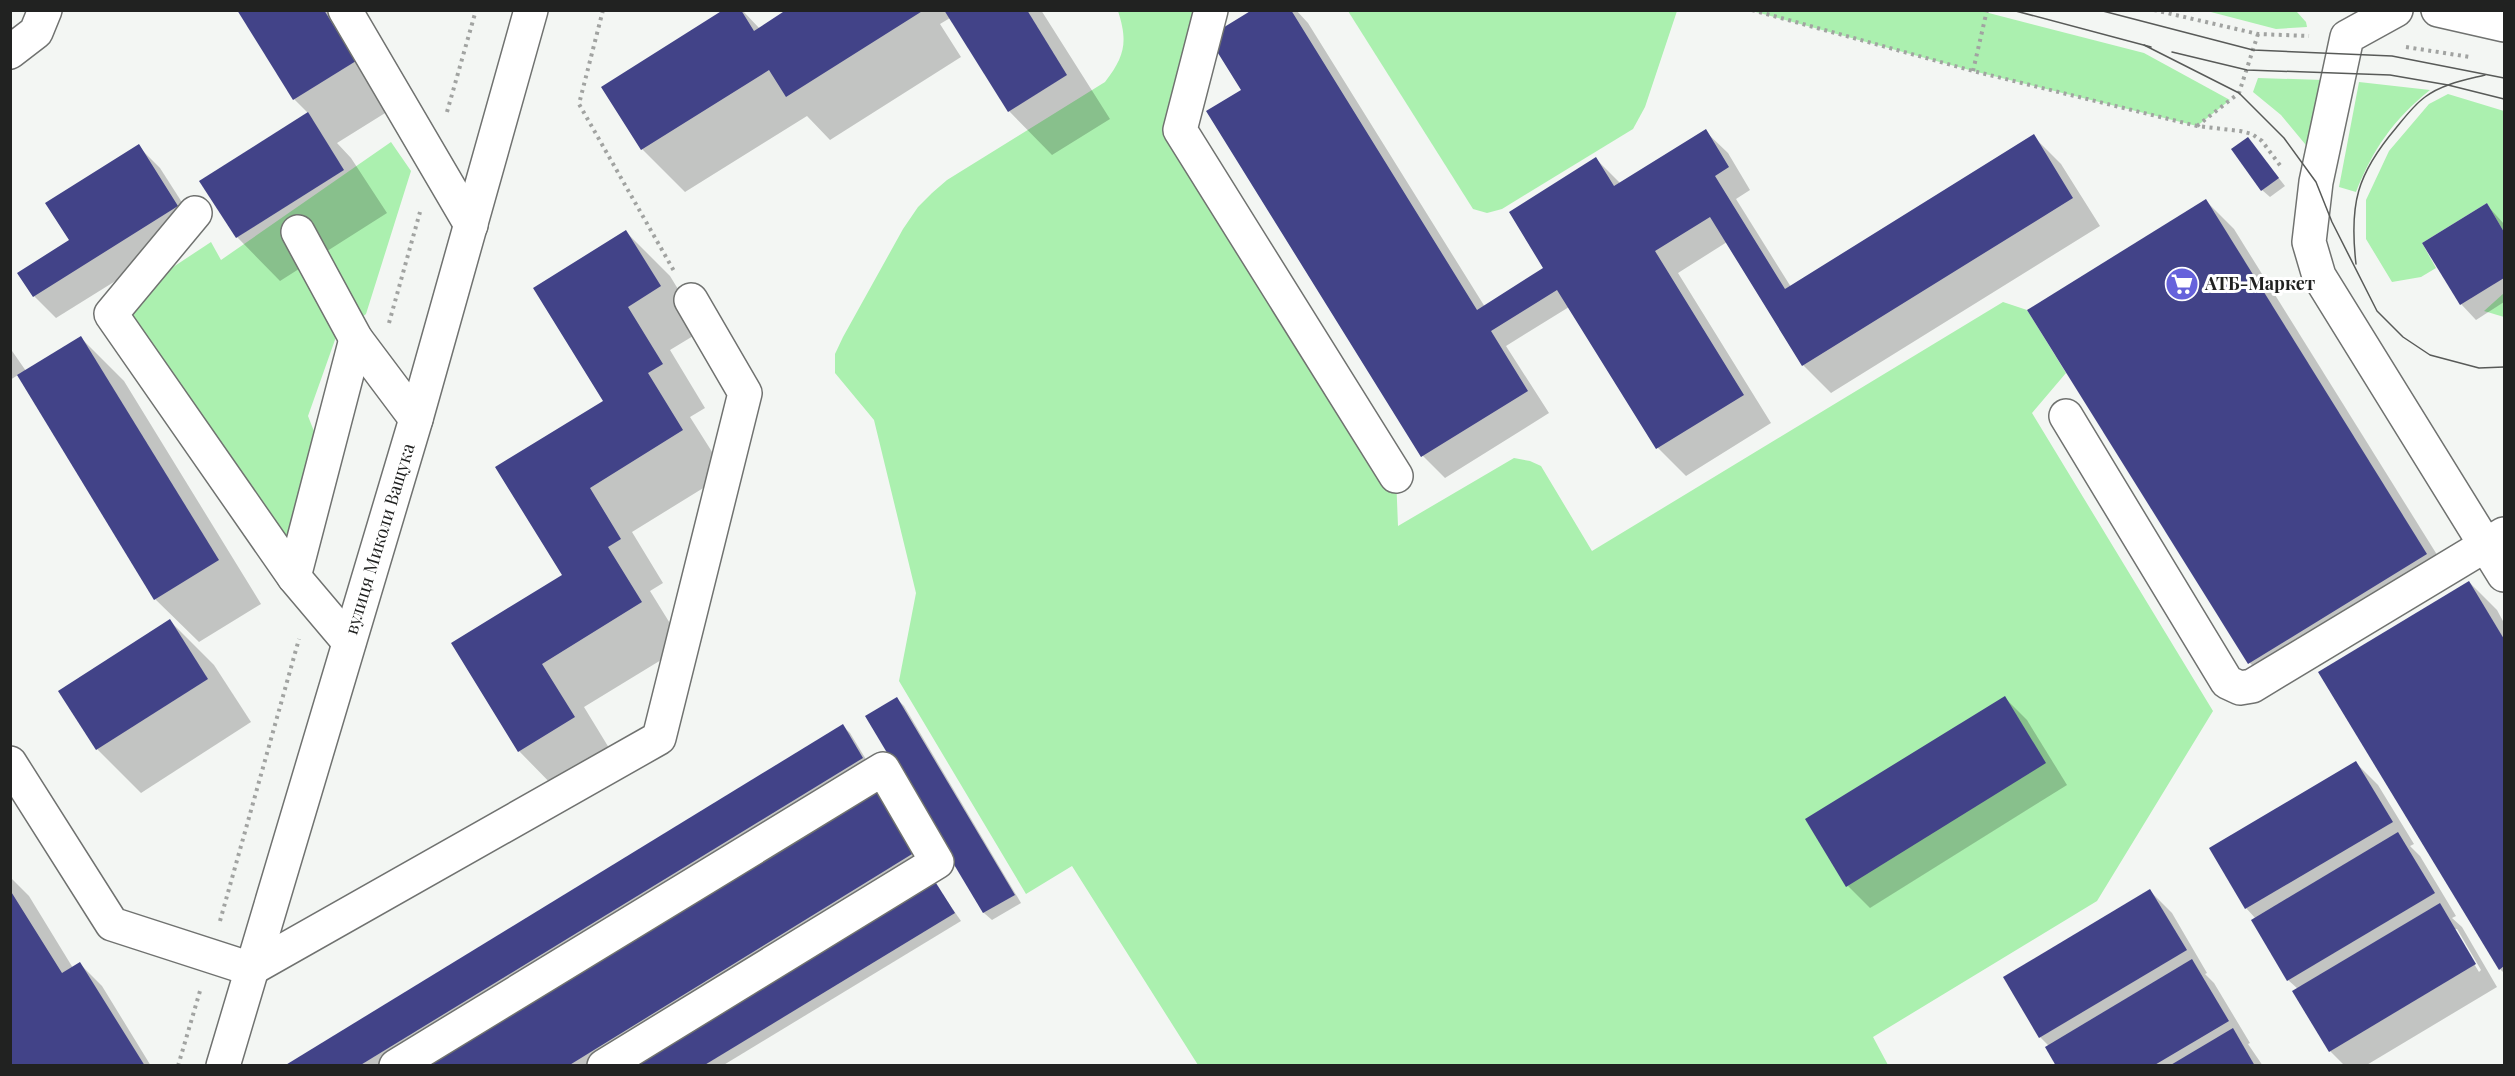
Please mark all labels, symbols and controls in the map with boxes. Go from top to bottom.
supermarket icon: АТБ-Маркет [2164,266,2200,302]
place label: АТБ-Маркет [2204,271,2316,295]
street label: вулиця Миколи Ващука [339,440,420,637]

